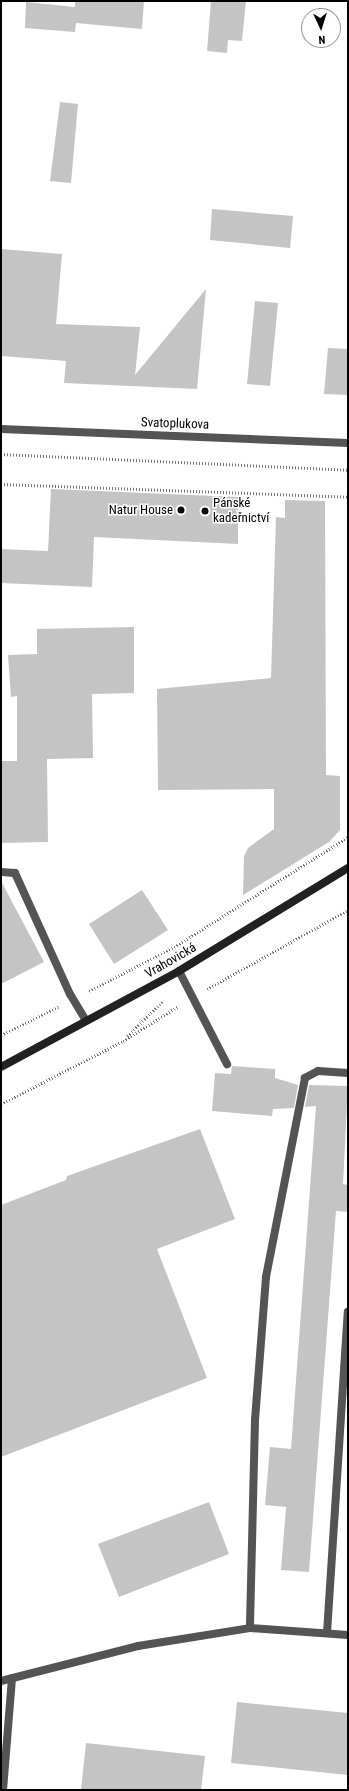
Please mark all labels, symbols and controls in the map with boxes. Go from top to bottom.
north arrow [301,8,341,48]
text: N [318,33,326,46]
street label: Svatoplukova [141,415,209,433]
place label: Pánské kadeřnictví [213,496,269,527]
place label: Natur House [109,502,173,518]
marker: Natur House [176,505,186,515]
marker: Pánské kadeřnictví [200,506,210,516]
street label: Vrahovická [143,940,199,982]

